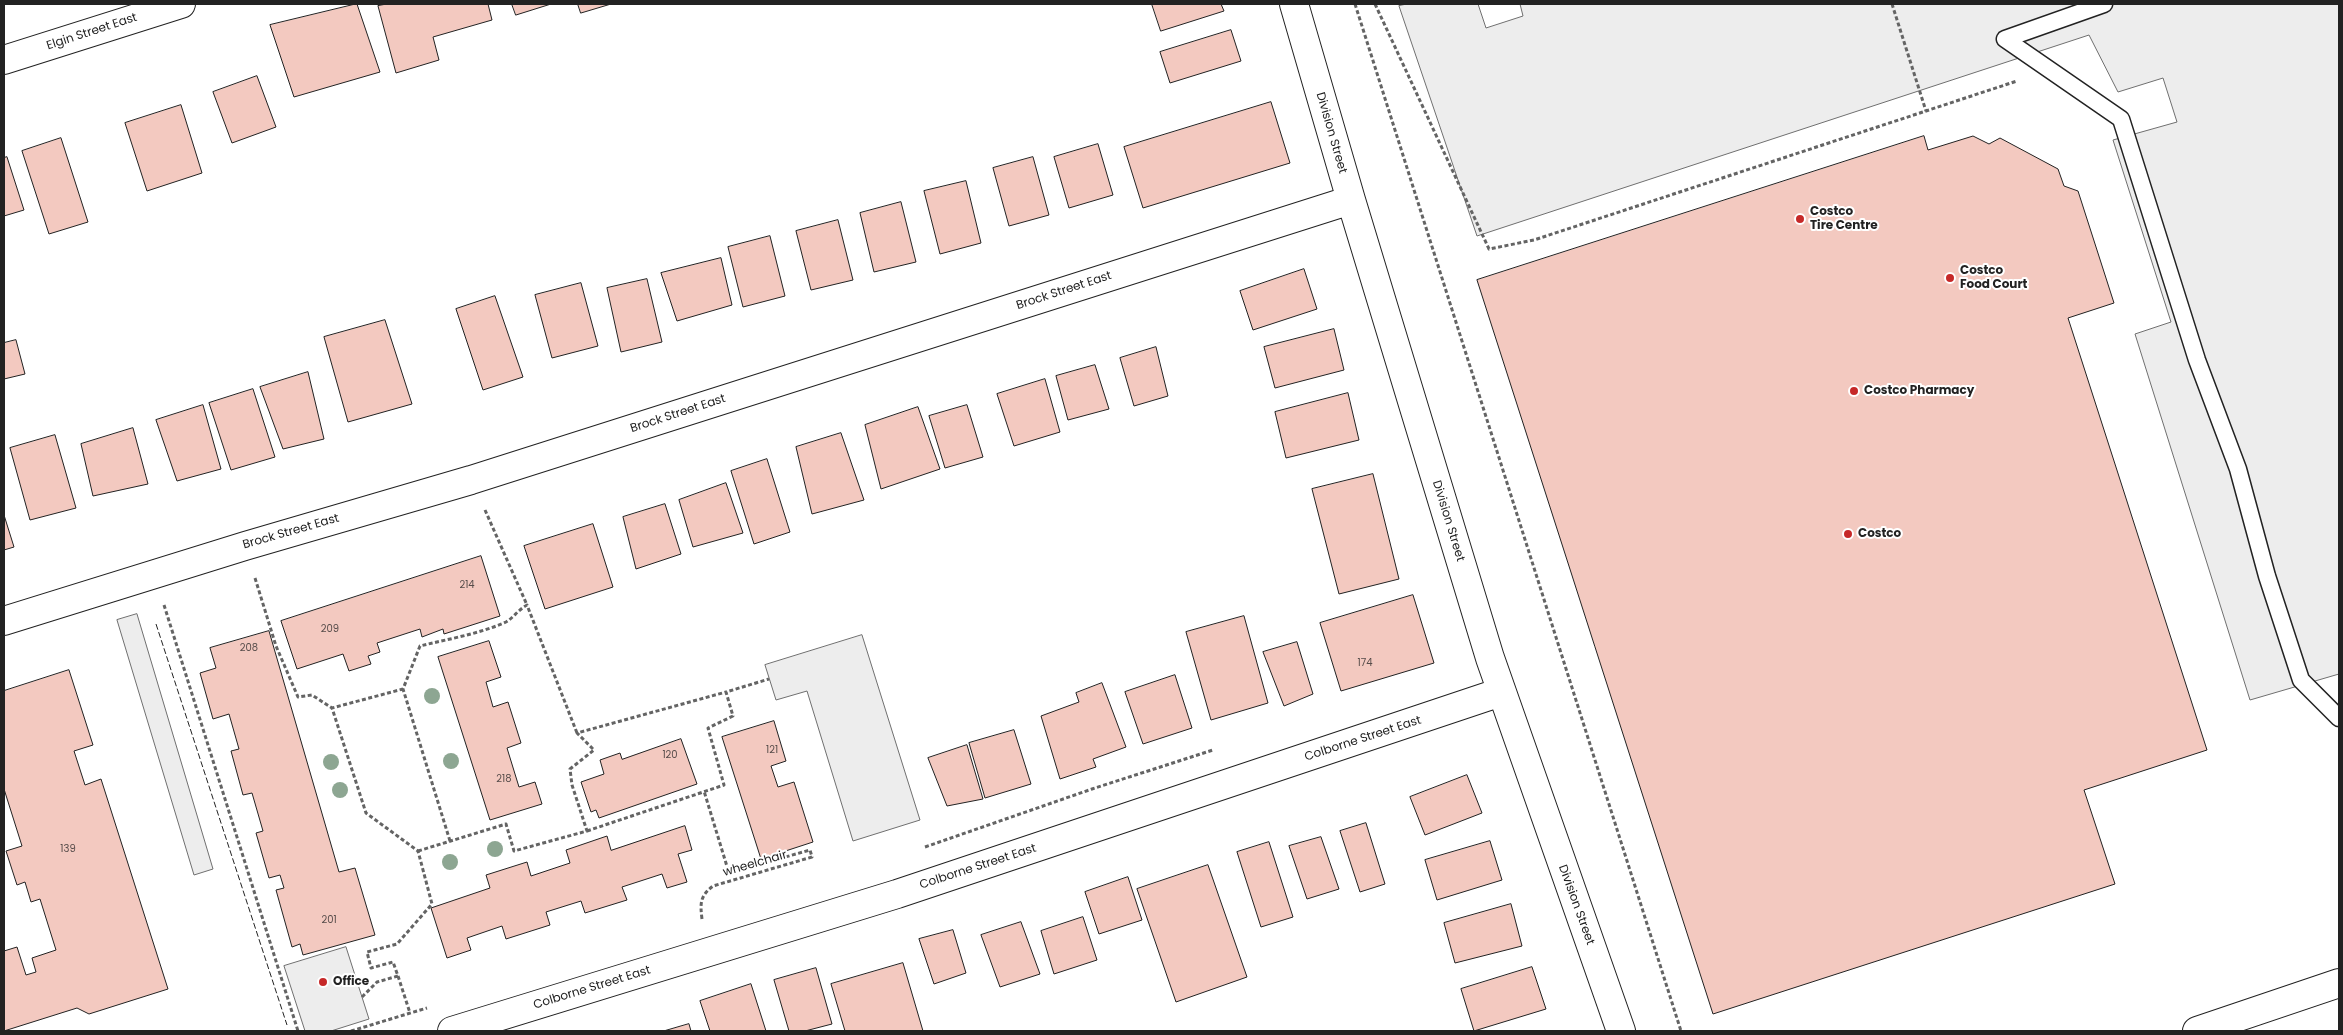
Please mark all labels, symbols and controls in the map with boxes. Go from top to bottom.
street label: Elgin Street East [45,11,139,53]
street label: Division Street [1312,91,1350,175]
place label: Costco Tire Centre [1810,205,1878,233]
marker: Costco Tire Centre [1794,213,1806,225]
place label: Costco Food Court [1960,264,2027,292]
street label: Brock Street East [1014,269,1114,313]
marker: Costco Food Court [1944,272,1956,284]
place label: Costco Pharmacy [1864,384,1974,398]
marker: Costco Pharmacy [1848,385,1860,397]
street label: Brock Street East [628,392,728,436]
street label: Division Street [1429,479,1467,563]
street label: Brock Street East [241,511,341,553]
place label: Costco [1858,527,1901,541]
marker: Costco [1842,528,1854,540]
house number: 214 [459,579,475,591]
house number: 209 [321,623,339,635]
house number: 208 [240,642,258,654]
house number: 174 [1358,657,1372,669]
street label: Colborne Street East [1303,713,1423,765]
house number: 121 [766,744,778,756]
house number: 120 [662,749,678,761]
house number: 218 [496,773,512,785]
street label: Colborne Street East [918,841,1038,893]
house number: 139 [60,843,76,855]
street label: wheelchair [721,848,789,880]
street label: Division Street [1555,863,1597,947]
house number: 201 [321,914,337,926]
street label: Colborne Street East [532,963,652,1013]
place label: Office [333,975,369,989]
marker: Office [317,976,329,988]

